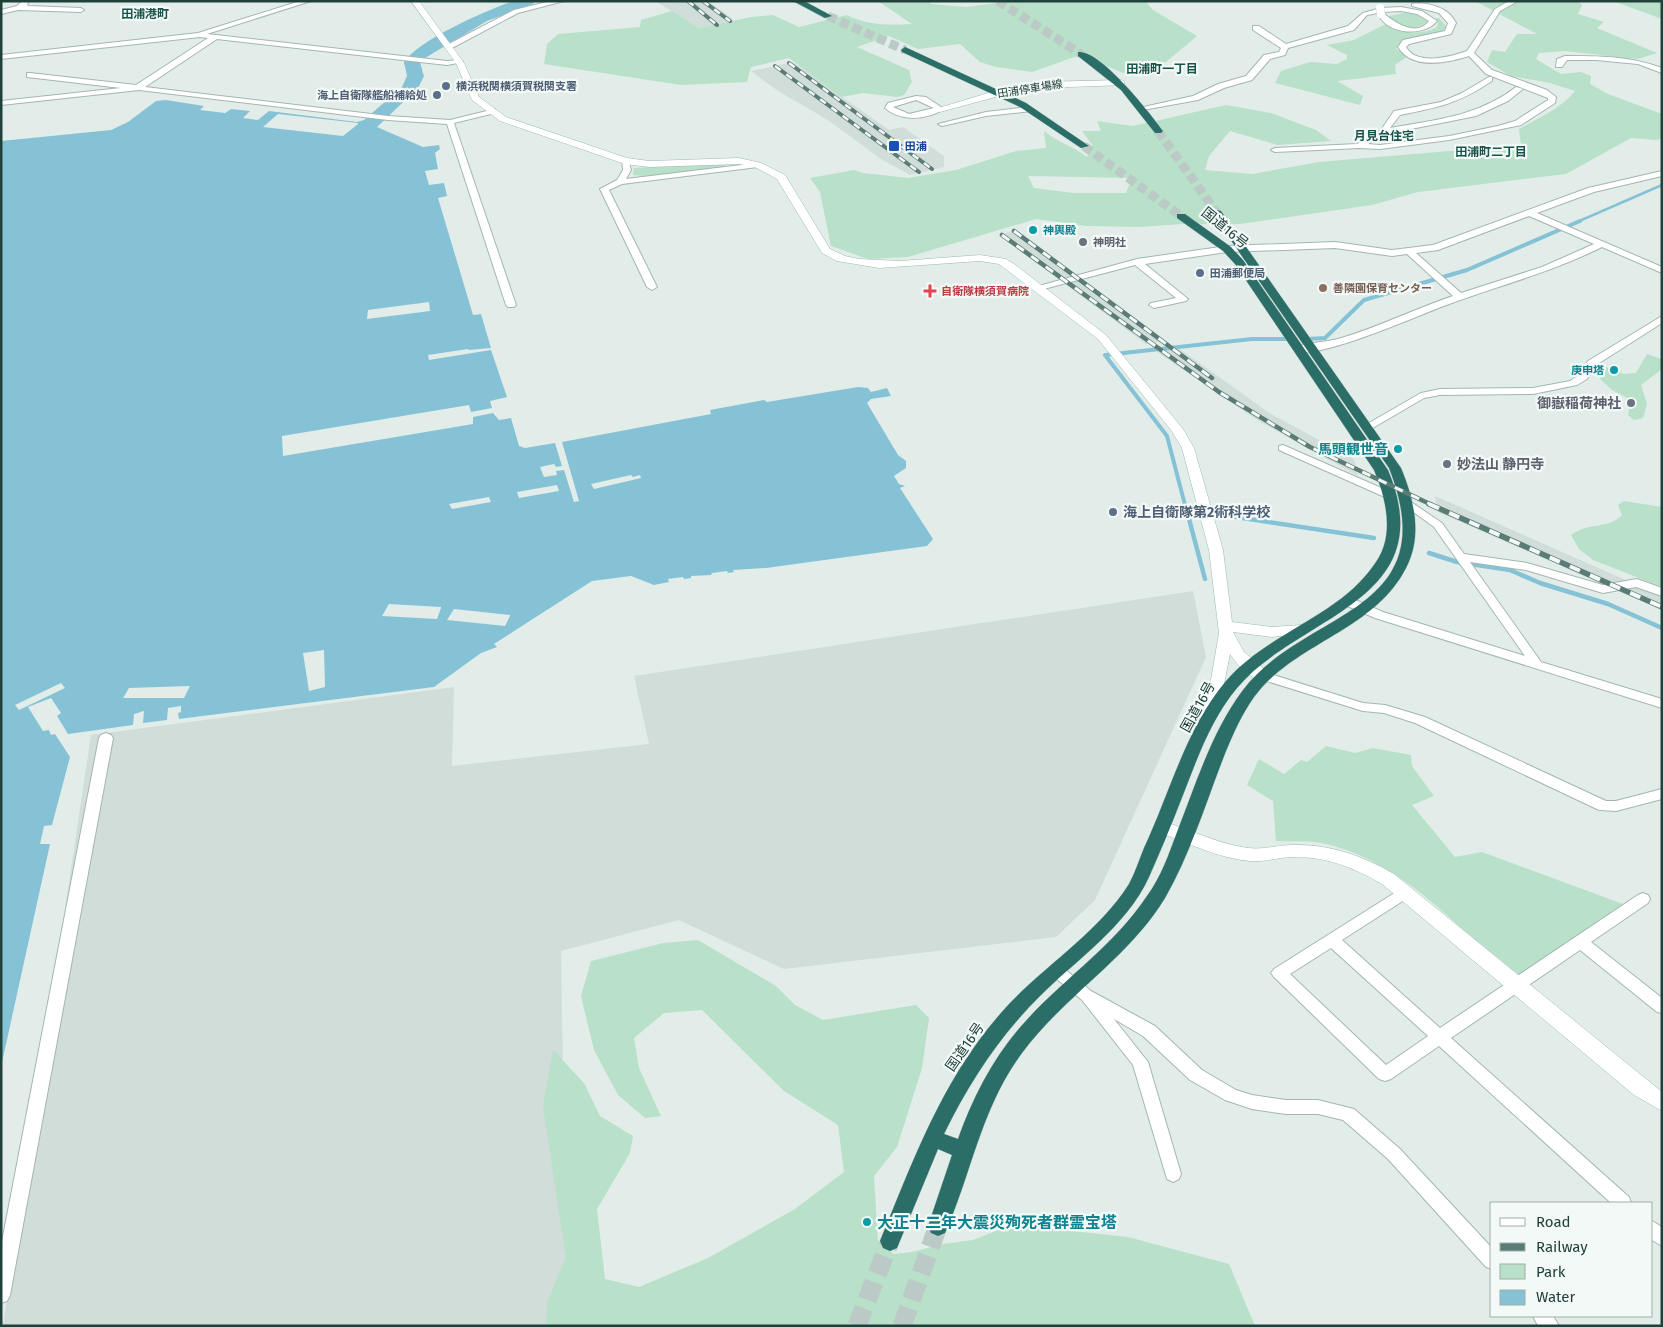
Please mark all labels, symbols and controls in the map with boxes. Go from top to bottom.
district label: 田浦港町 [121,7,169,21]
district label: 田浦町一丁目 [1126,62,1198,76]
street label: 田浦停車場線 [996,77,1064,101]
marker: 横浜税関横須賀税関支署 [440,80,452,92]
place label: 横浜税関横須賀税関支署 [456,80,577,93]
place label: 海上自衛隊艦船補給処 [317,89,427,102]
marker: 海上自衛隊艦船補給処 [431,89,443,101]
district label: 月見台住宅 [1354,129,1414,143]
marker: 田浦 [887,139,901,153]
place label: 田浦 [905,140,927,153]
district label: 田浦町二丁目 [1455,145,1527,159]
street label: 国道16号 [1198,204,1252,252]
marker: 神輿殿 [1027,224,1039,236]
place label: 神輿殿 [1043,224,1076,237]
marker: 神明社 [1077,236,1089,248]
place label: 神明社 [1093,236,1126,249]
marker: 田浦郵便局 [1194,267,1206,279]
place label: 田浦郵便局 [1210,267,1265,280]
marker: 善隣園保育センター [1317,282,1329,294]
place label: 善隣園保育センター [1333,282,1432,295]
marker: 自衛隊横須賀病院 [923,284,937,298]
place label: 自衛隊横須賀病院 [941,285,1029,298]
place label: 庚申塔 [1571,364,1604,377]
marker: 庚申塔 [1608,364,1620,376]
place label: 御嶽稲荷神社 [1537,395,1621,412]
marker: 御嶽稲荷神社 [1625,397,1637,409]
place label: 馬頭観世音 [1318,441,1388,458]
marker: 馬頭観世音 [1392,443,1404,455]
place label: 妙法山 静円寺 [1457,456,1544,473]
marker: 妙法山 静円寺 [1441,458,1453,470]
place label: 海上自衛隊第2術科学校 [1123,504,1270,521]
marker: 海上自衛隊第2術科学校 [1107,506,1119,518]
street label: 国道16号 [1177,679,1219,735]
street label: 国道16号 [942,1019,988,1075]
legend [1490,1202,1653,1317]
place label: 大正十二年大震災殉死者群霊宝塔 [877,1213,1117,1232]
text: Road [1536,1213,1571,1231]
marker: 大正十二年大震災殉死者群霊宝塔 [861,1216,873,1228]
text: Railway [1536,1238,1588,1256]
text: Park [1536,1263,1566,1281]
text: Water [1536,1288,1575,1306]

